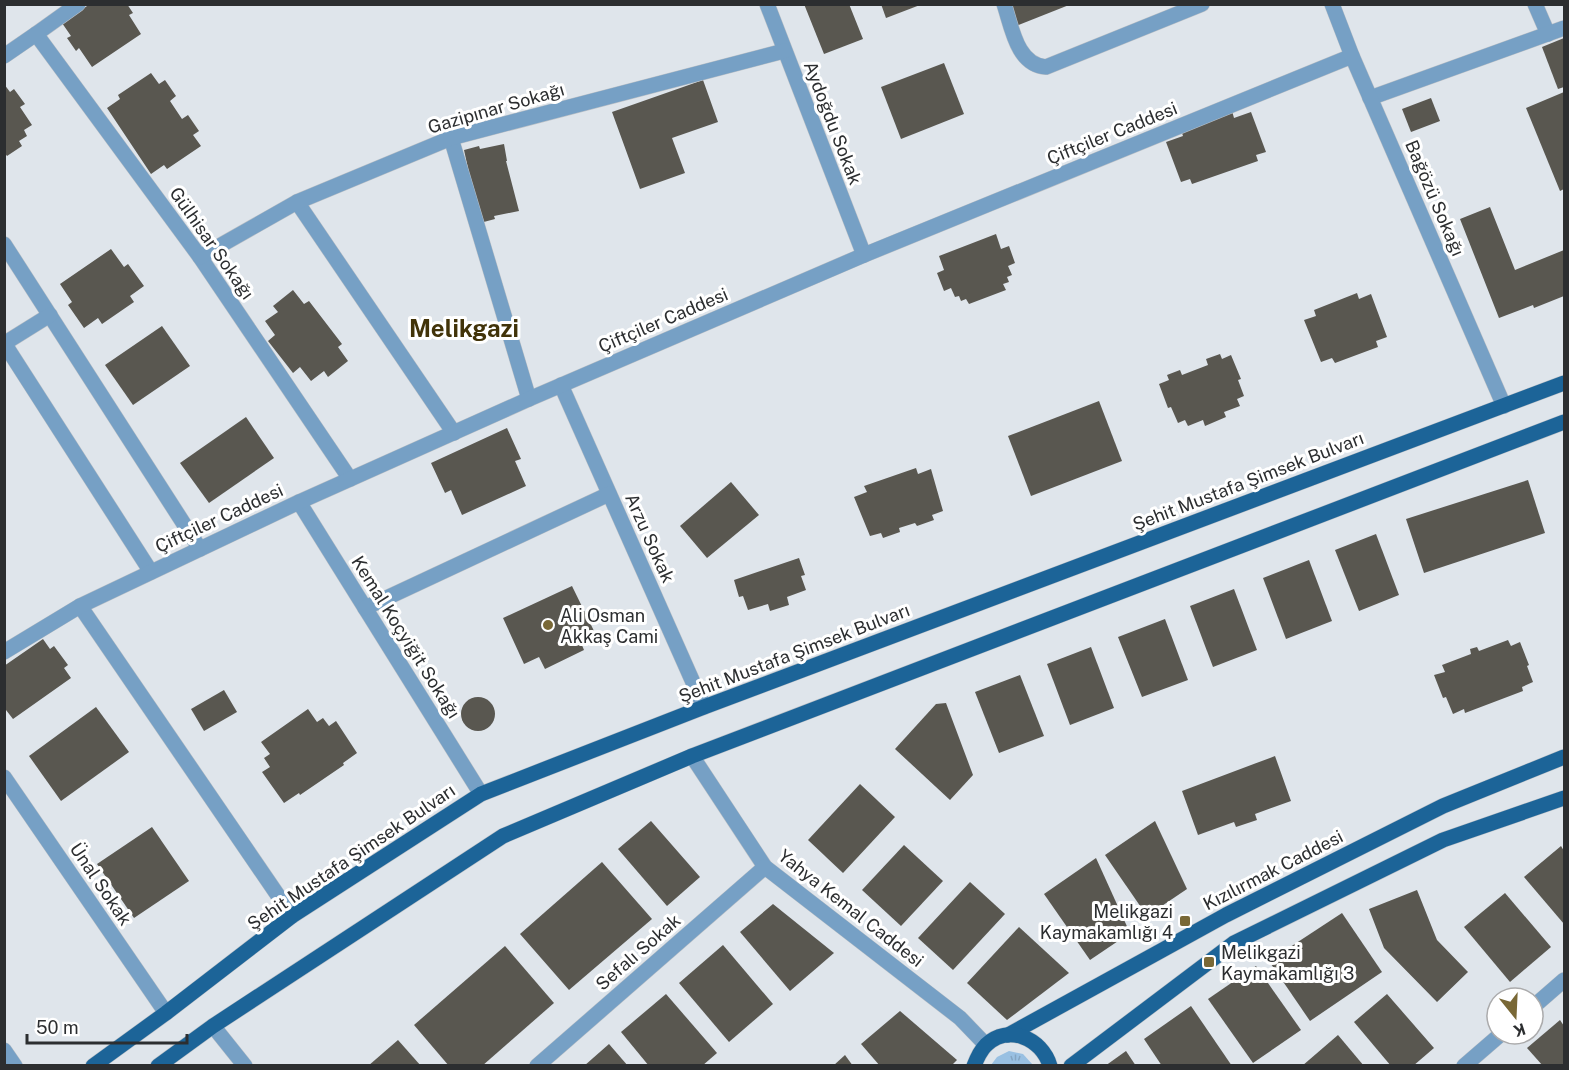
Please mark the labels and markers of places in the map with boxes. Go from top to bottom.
place label: Ali Osman Akkaş Cami [560,605,658,647]
marker: Ali Osman Akkaş Cami [541,618,555,632]
place label: Melikgazi Kaymakamlığı 4 [1040,901,1173,943]
marker: Melikgazi Kaymakamlığı 4 [1178,914,1192,928]
place label: Melikgazi Kaymakamlığı 3 [1221,942,1354,984]
marker: Melikgazi Kaymakamlığı 3 [1202,955,1216,969]

